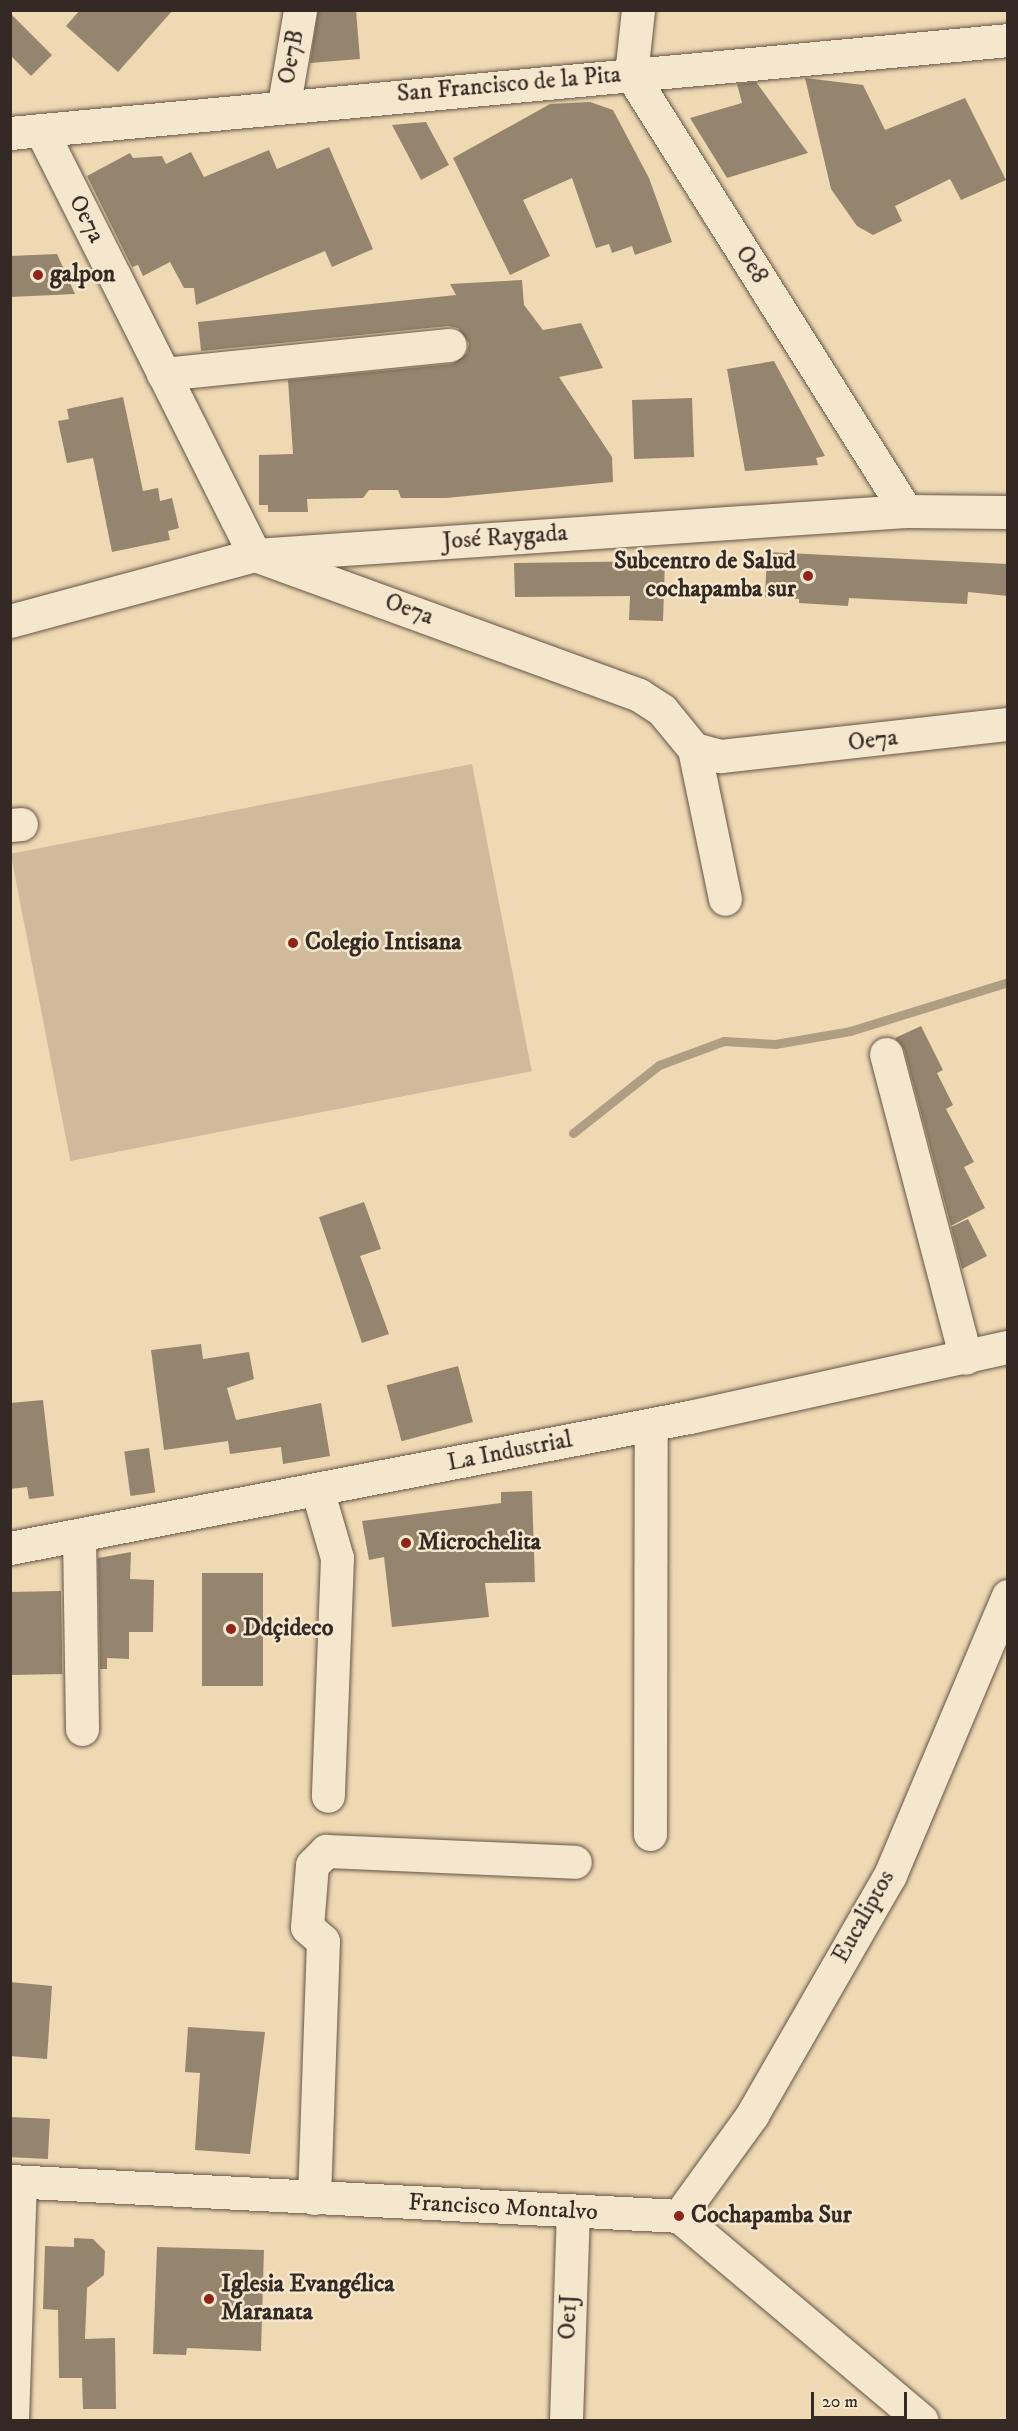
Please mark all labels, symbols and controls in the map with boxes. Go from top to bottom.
street label: Oe7B [273,28,311,86]
street label: San Francisco de la Pita [396,61,622,109]
street label: Oe7a [62,190,110,248]
street label: Oe8 [728,241,774,289]
place label: galpon [50,261,115,289]
marker: galpon [31,268,45,282]
street label: José Raygada [441,519,569,557]
place label: Subcentro de Salud cochapamba sur [614,548,796,604]
marker: Subcentro de Salud cochapamba sur [801,569,815,583]
street label: Oe7a [381,588,437,632]
street label: Oe7a [847,724,899,758]
place label: Colegio Intisana [305,929,461,957]
marker: Colegio Intisana [286,936,300,950]
street label: La Industrial [445,1426,575,1478]
place label: Microchelita [418,1529,541,1557]
marker: Microchelita [399,1536,413,1550]
place label: Ddçideco [243,1615,333,1643]
marker: Ddçideco [224,1622,238,1636]
street label: Eucaliptos [827,1865,901,1969]
street label: Francisco Montalvo [408,2189,598,2227]
place label: Cochapamba Sur [691,2202,852,2230]
marker: Cochapamba Sur [672,2209,686,2223]
place label: Iglesia Evangélica Maranata [221,2271,395,2327]
marker: Iglesia Evangélica Maranata [202,2292,216,2306]
street label: Oe1J [554,2294,584,2340]
scale bar [814,2380,910,2418]
text: 20 m [822,2391,858,2413]

